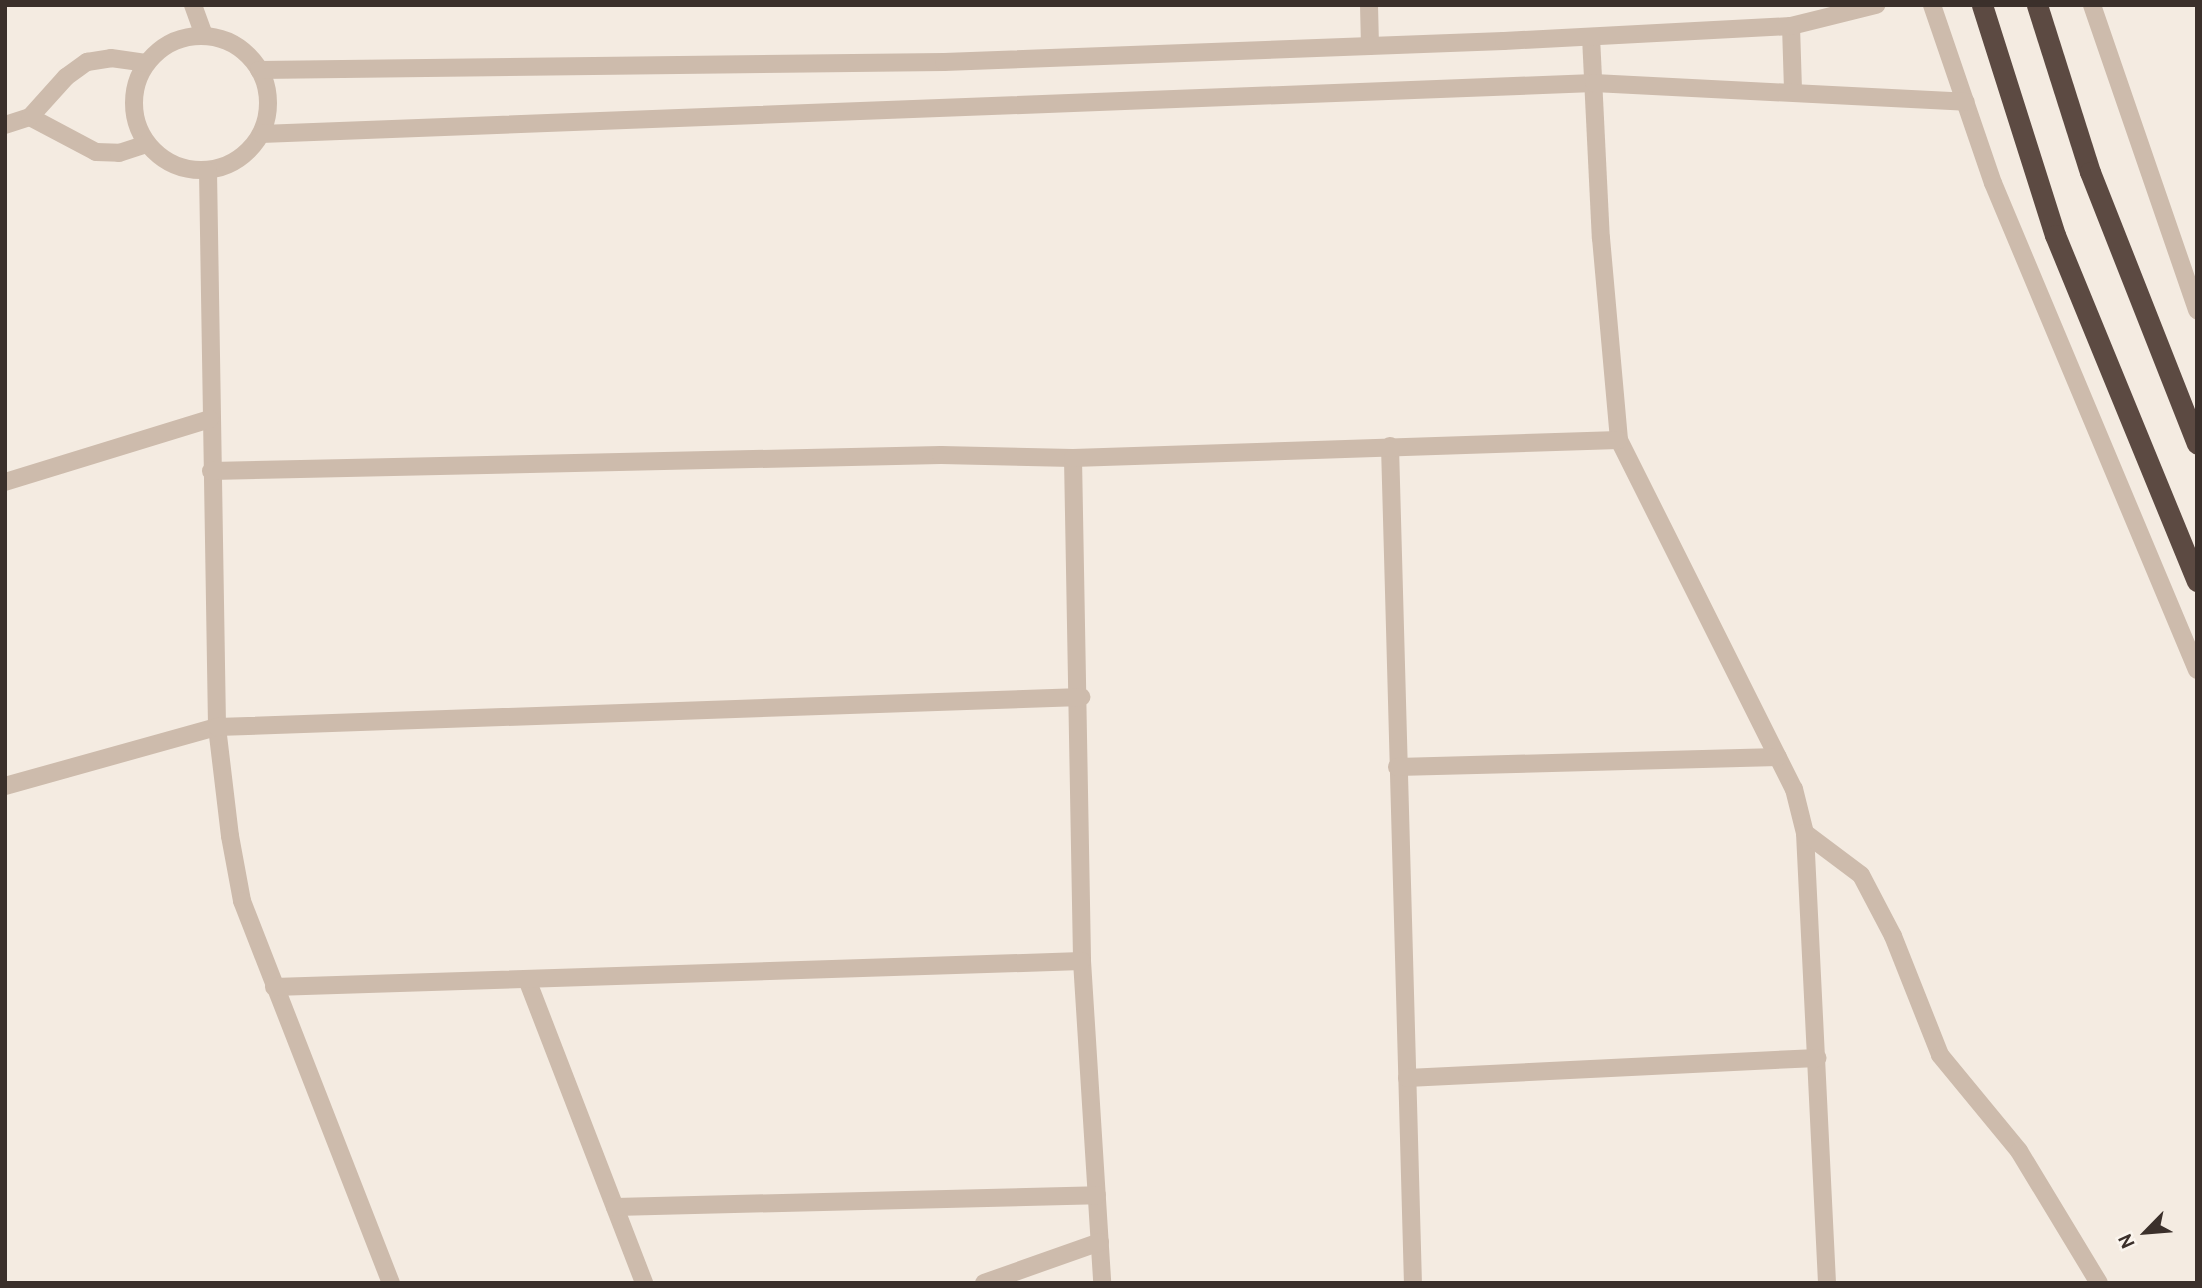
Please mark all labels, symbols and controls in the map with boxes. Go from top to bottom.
north arrow [2111,1197,2181,1267]
text: N [2113,1230,2140,1252]

